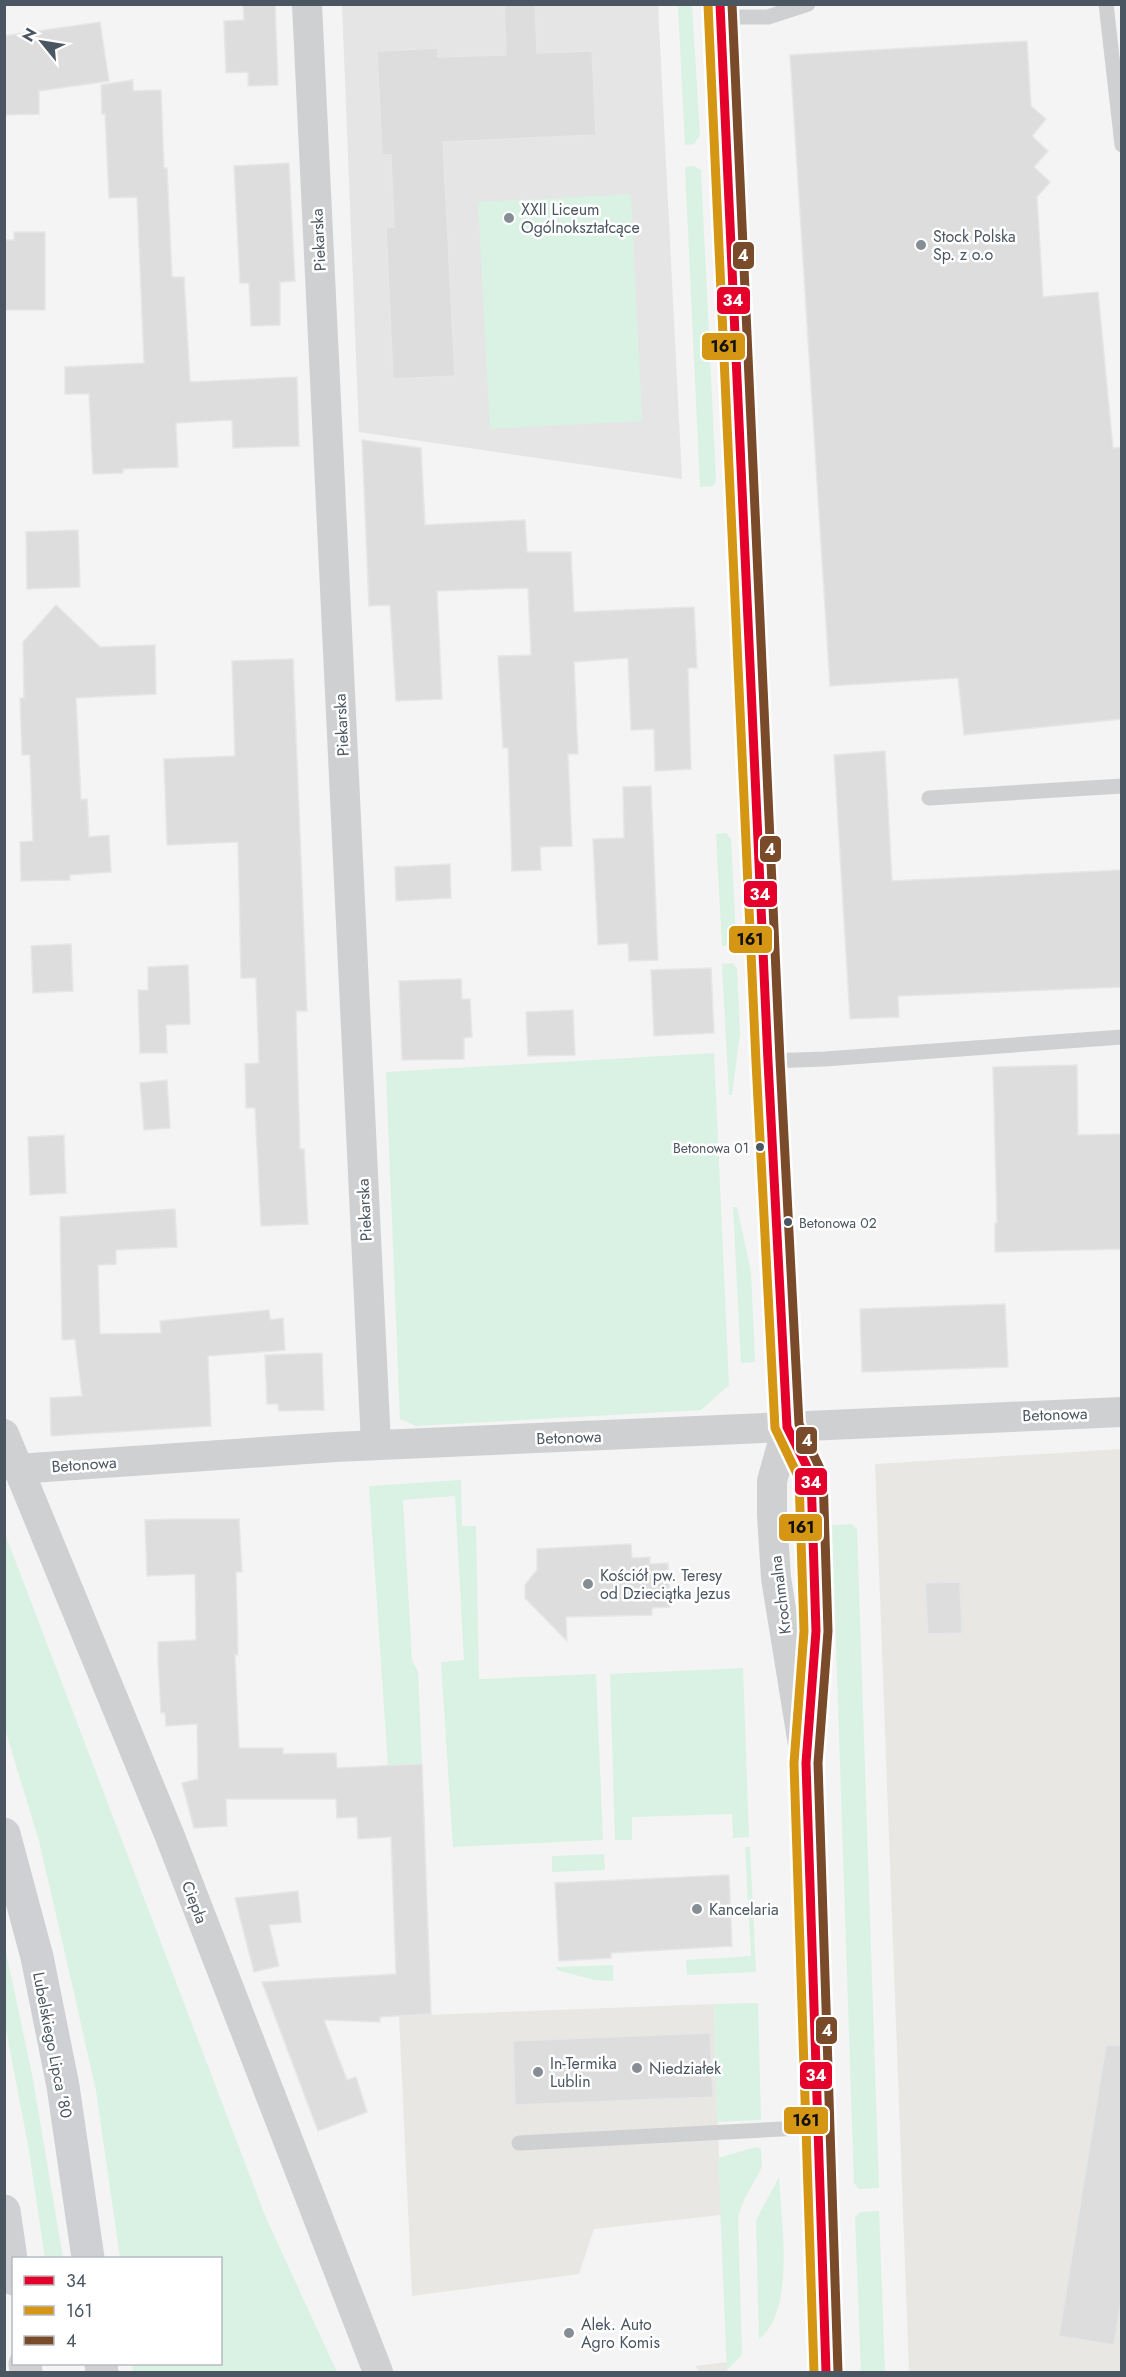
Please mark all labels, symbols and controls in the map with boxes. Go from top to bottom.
north arrow [12,12,72,72]
text: N [16,23,43,46]
place label: XXII Liceum Ogólnokształcące [521,198,640,239]
street label: Piekarska [305,208,332,272]
marker: XXII Liceum Ogólnokształcące [502,211,516,225]
place label: Stock Polska Sp. z o.o [933,225,1016,266]
marker: Stock Polska Sp. z o.o [914,238,928,252]
line badge: 4 [732,241,755,270]
text: 4 [737,244,749,267]
line badge: 34 [716,286,751,315]
text: 34 [722,289,744,312]
line badge: 161 [701,332,746,361]
text: 161 [711,335,738,358]
street label: Piekarska [328,693,355,757]
line badge: 4 [759,835,782,863]
text: 4 [764,838,776,861]
line badge: 34 [743,880,778,908]
text: 34 [749,883,771,906]
line badge: 161 [728,925,773,954]
text: 161 [737,928,764,951]
place label: Betonowa 01 [673,1138,749,1158]
marker: Betonowa 01 [754,1141,766,1153]
street label: Piekarska [351,1178,378,1242]
place label: Betonowa 02 [799,1213,877,1233]
marker: Betonowa 02 [782,1216,794,1228]
street label: Betonowa [1022,1402,1088,1427]
street label: Betonowa [536,1425,602,1450]
line badge: 4 [795,1426,818,1455]
text: 4 [801,1429,813,1452]
street label: Betonowa [51,1451,117,1478]
line badge: 34 [794,1467,828,1496]
text: 34 [800,1471,822,1494]
line badge: 161 [778,1513,823,1542]
text: 161 [788,1516,815,1539]
street label: Krochmalna [764,1554,797,1636]
place label: Kościół pw. Teresy od Dzieciątka Jezus [600,1564,730,1605]
marker: Kościół pw. Teresy od Dzieciątka Jezus [581,1577,595,1591]
street label: Ciepła [176,1878,213,1927]
place label: Kancelaria [709,1898,779,1921]
marker: Kancelaria [690,1902,704,1916]
street label: Lubelskiego Lipca '80 [27,1970,78,2120]
line badge: 4 [815,2016,838,2045]
text: 4 [821,2019,833,2042]
place label: In-Termika Lublin [550,2052,617,2093]
place label: Niedziałek [649,2057,722,2080]
marker: Niedziałek [630,2061,644,2075]
line badge: 34 [799,2061,833,2090]
text: 34 [805,2064,827,2087]
marker: In-Termika Lublin [531,2065,545,2079]
line badge: 161 [783,2106,829,2135]
text: 161 [793,2109,820,2132]
legend [12,2257,222,2365]
text: 34 [66,2268,86,2294]
text: 161 [66,2298,93,2324]
place label: Alek. Auto Agro Komis [581,2313,660,2354]
marker: Alek. Auto Agro Komis [562,2326,576,2340]
text: 4 [66,2328,77,2354]

